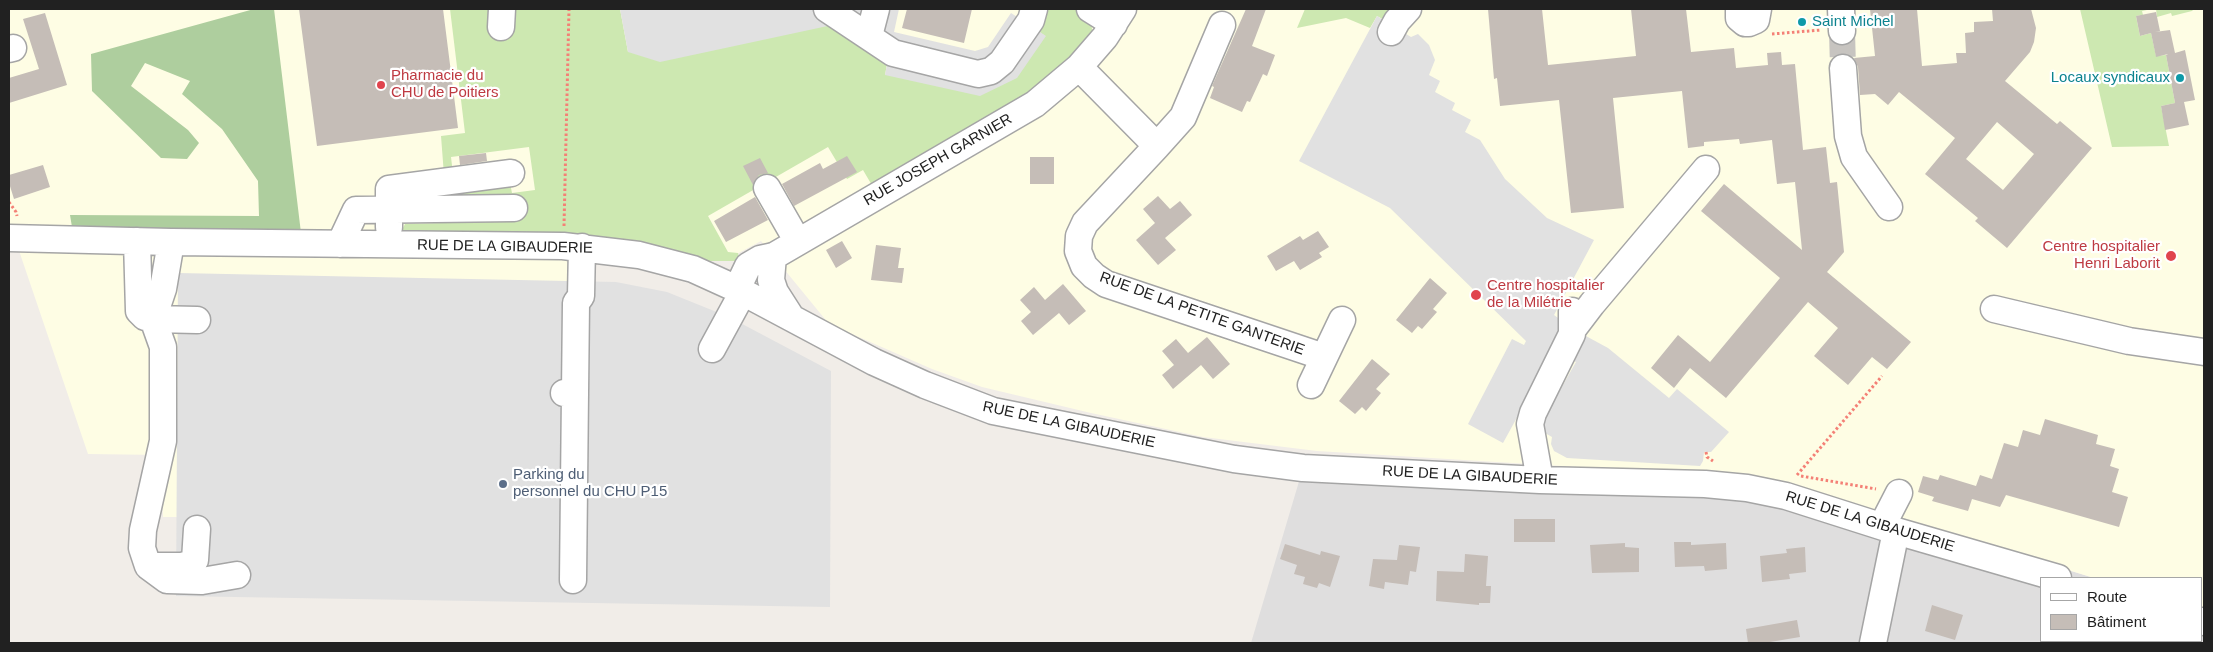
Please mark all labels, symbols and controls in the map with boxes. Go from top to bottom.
place label: Saint Michel [1812,13,1894,31]
marker: Saint Michel [1796,16,1808,28]
place label: Pharmacie du CHU de Poitiers [391,67,499,102]
place label: Locaux syndicaux [2051,69,2170,87]
marker: Locaux syndicaux [2174,72,2186,84]
marker: Pharmacie du CHU de Poitiers [375,79,387,91]
street label: RUE JOSEPH GARNIER [861,110,1015,210]
street label: RUE DE LA GIBAUDERIE [417,236,593,258]
place label: Centre hospitalier Henri Laborit [2042,238,2160,273]
marker: Centre hospitalier Henri Laborit [2164,249,2178,263]
street label: RUE DE LA PETITE GANTERIE [1097,268,1307,360]
place label: Centre hospitalier de la Milétrie [1487,277,1605,312]
marker: Centre hospitalier de la Milétrie [1469,288,1483,302]
street label: RUE DE LA GIBAUDERIE [981,398,1157,452]
street label: RUE DE LA GIBAUDERIE [1382,462,1558,490]
place label: Parking du personnel du CHU P15 [513,466,667,501]
marker: Parking du personnel du CHU P15 [497,478,509,490]
street label: RUE DE LA GIBAUDERIE [1783,488,1957,556]
legend [2040,577,2203,642]
text: Route [2087,588,2127,605]
text: Bâtiment [2087,613,2146,630]

